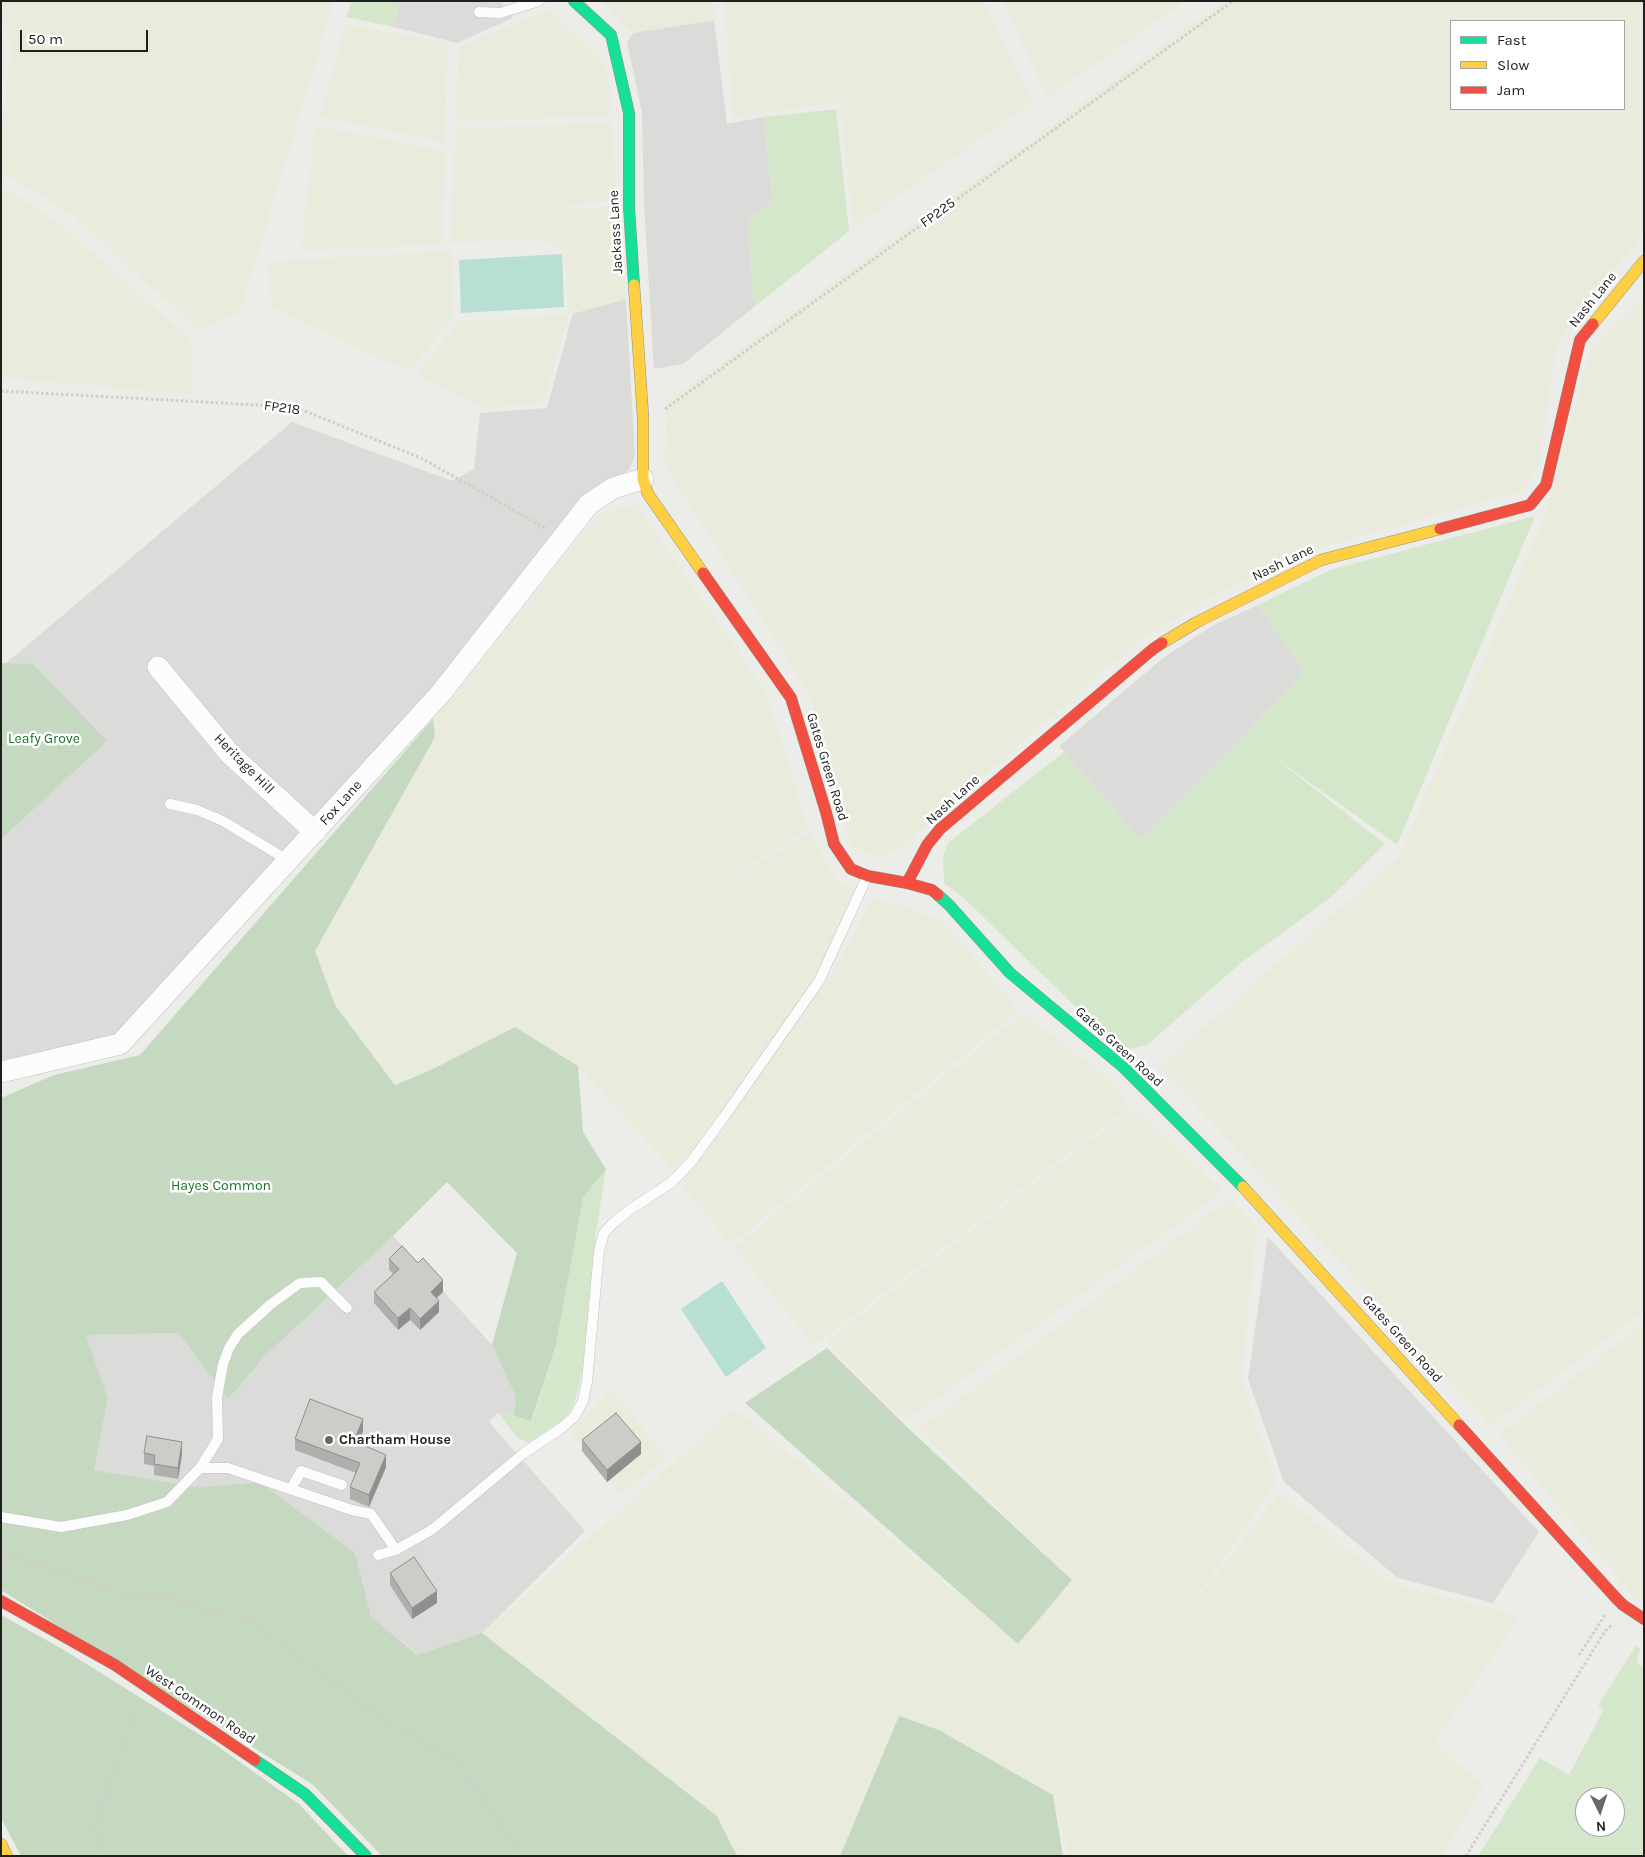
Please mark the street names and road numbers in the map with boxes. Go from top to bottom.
street label: Jackass Lane [605,190,627,274]
street label: FP225 [917,195,959,231]
street label: Nash Lane [1566,269,1620,331]
street label: FP218 [263,397,301,419]
street label: Nash Lane [1250,541,1316,585]
street label: Gates Green Road [803,711,851,823]
street label: Heritage Hill [210,730,278,798]
street label: Nash Lane [923,772,983,828]
street label: Fox Lane [316,777,366,829]
street label: Gates Green Road [1072,1003,1166,1091]
street label: Gates Green Road [1358,1292,1446,1386]
street label: West Common Road [142,1662,258,1748]

